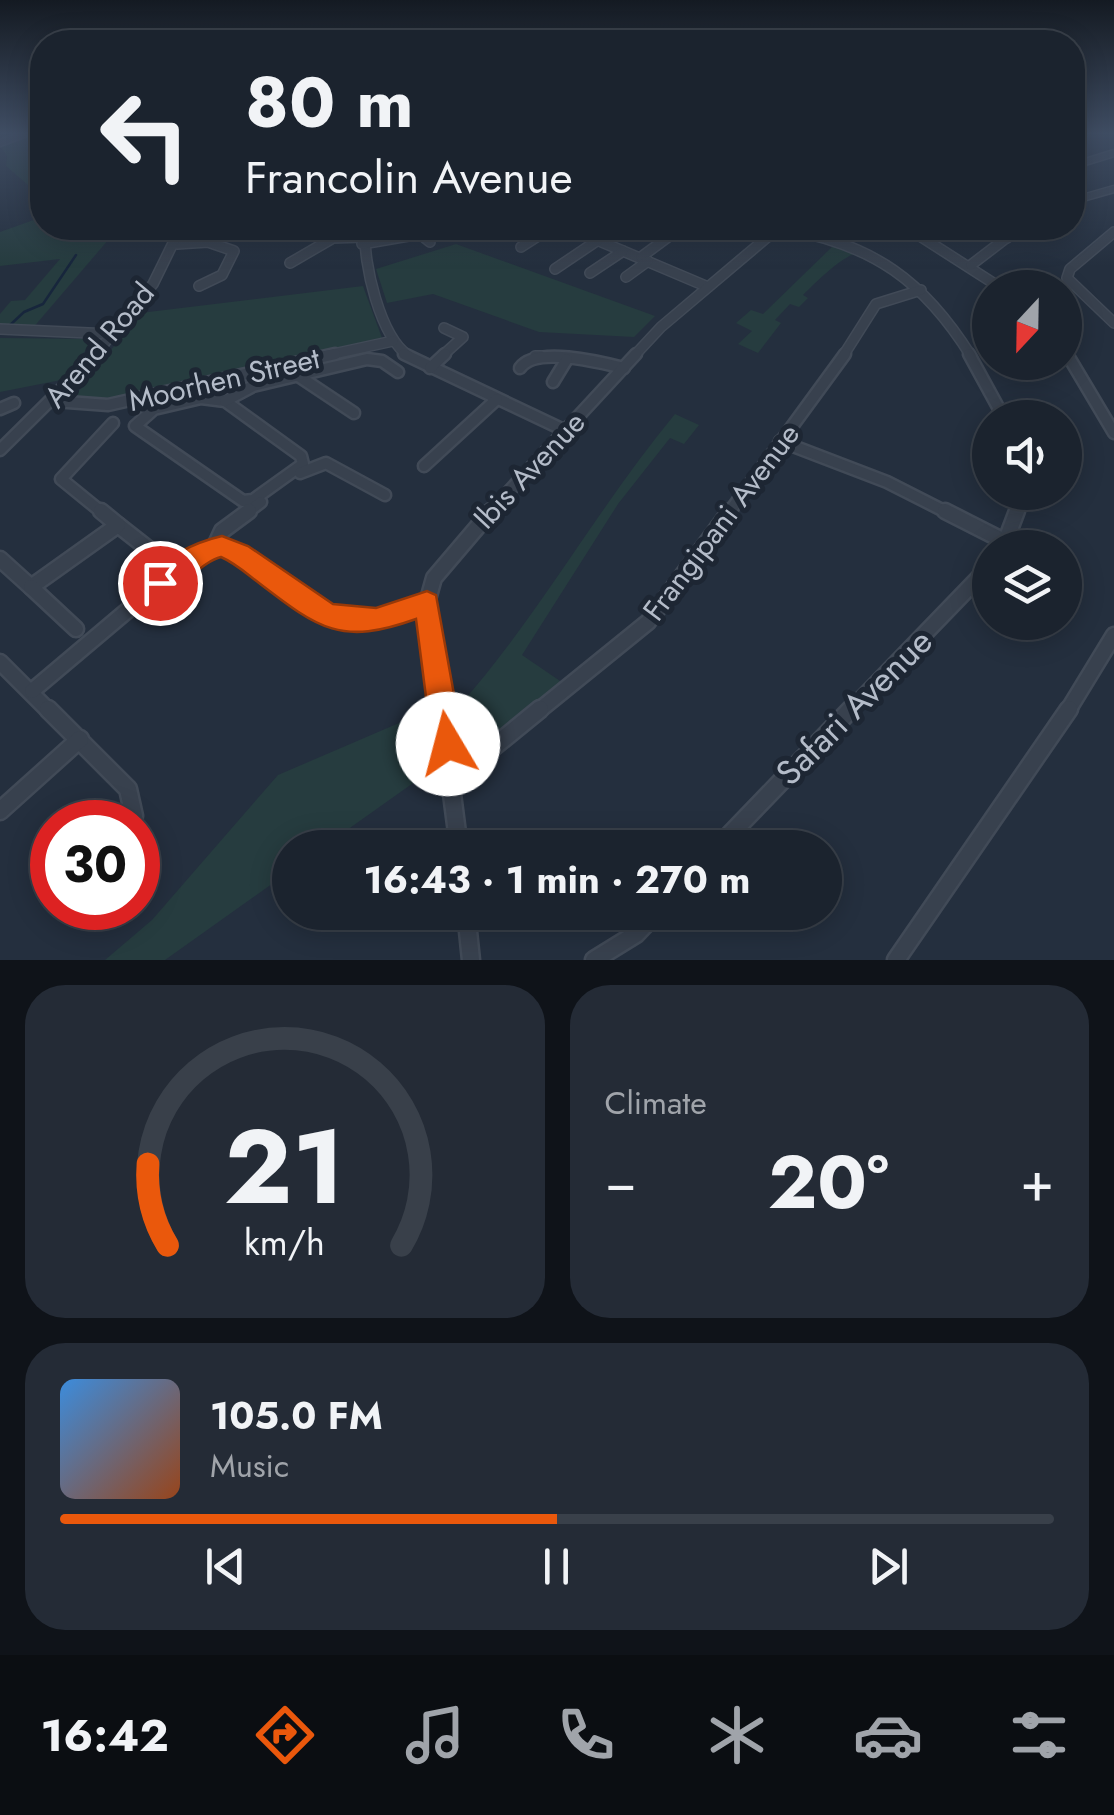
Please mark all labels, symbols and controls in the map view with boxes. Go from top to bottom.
text: 80 m [245,52,414,153]
icon: left [80,70,210,200]
text: Francolin Avenue [245,145,573,210]
north arrow [972,270,1082,380]
map controls [972,270,1082,640]
street label: Arend Road [34,273,164,417]
street label: Moorhen Street [124,336,325,422]
button: sound [972,400,1082,510]
street label: Ibis Avenue [463,402,595,538]
street label: Frangipani Avenue [632,414,810,630]
button: layers [972,530,1082,640]
pin [118,541,203,626]
icon: arrive [133,556,188,611]
street label: Safari Avenue [764,617,944,797]
position arrow [396,692,500,796]
speed limit sign: 30 [30,800,160,930]
text: 16:43 · 1 min · 270 m [364,852,751,907]
text: Climate [605,1080,707,1126]
text: 21 [224,1092,345,1242]
text: 20° [768,1128,889,1236]
text: − [605,1142,637,1222]
text: + [1020,1142,1054,1222]
text: km/h [244,1217,325,1268]
text: 105.0 FM [210,1388,383,1443]
text: Music [210,1443,289,1489]
icon: previous [198,1539,253,1594]
icon: pause [529,1539,584,1594]
icon: next [861,1539,916,1594]
icon: directions [250,1700,320,1770]
icon: music [400,1700,470,1770]
icon: phone [551,1700,621,1770]
icon: climate [702,1700,772,1770]
icon: car [853,1700,923,1770]
icon: filters [1004,1700,1074,1770]
text: 16:42 [40,1703,169,1768]

